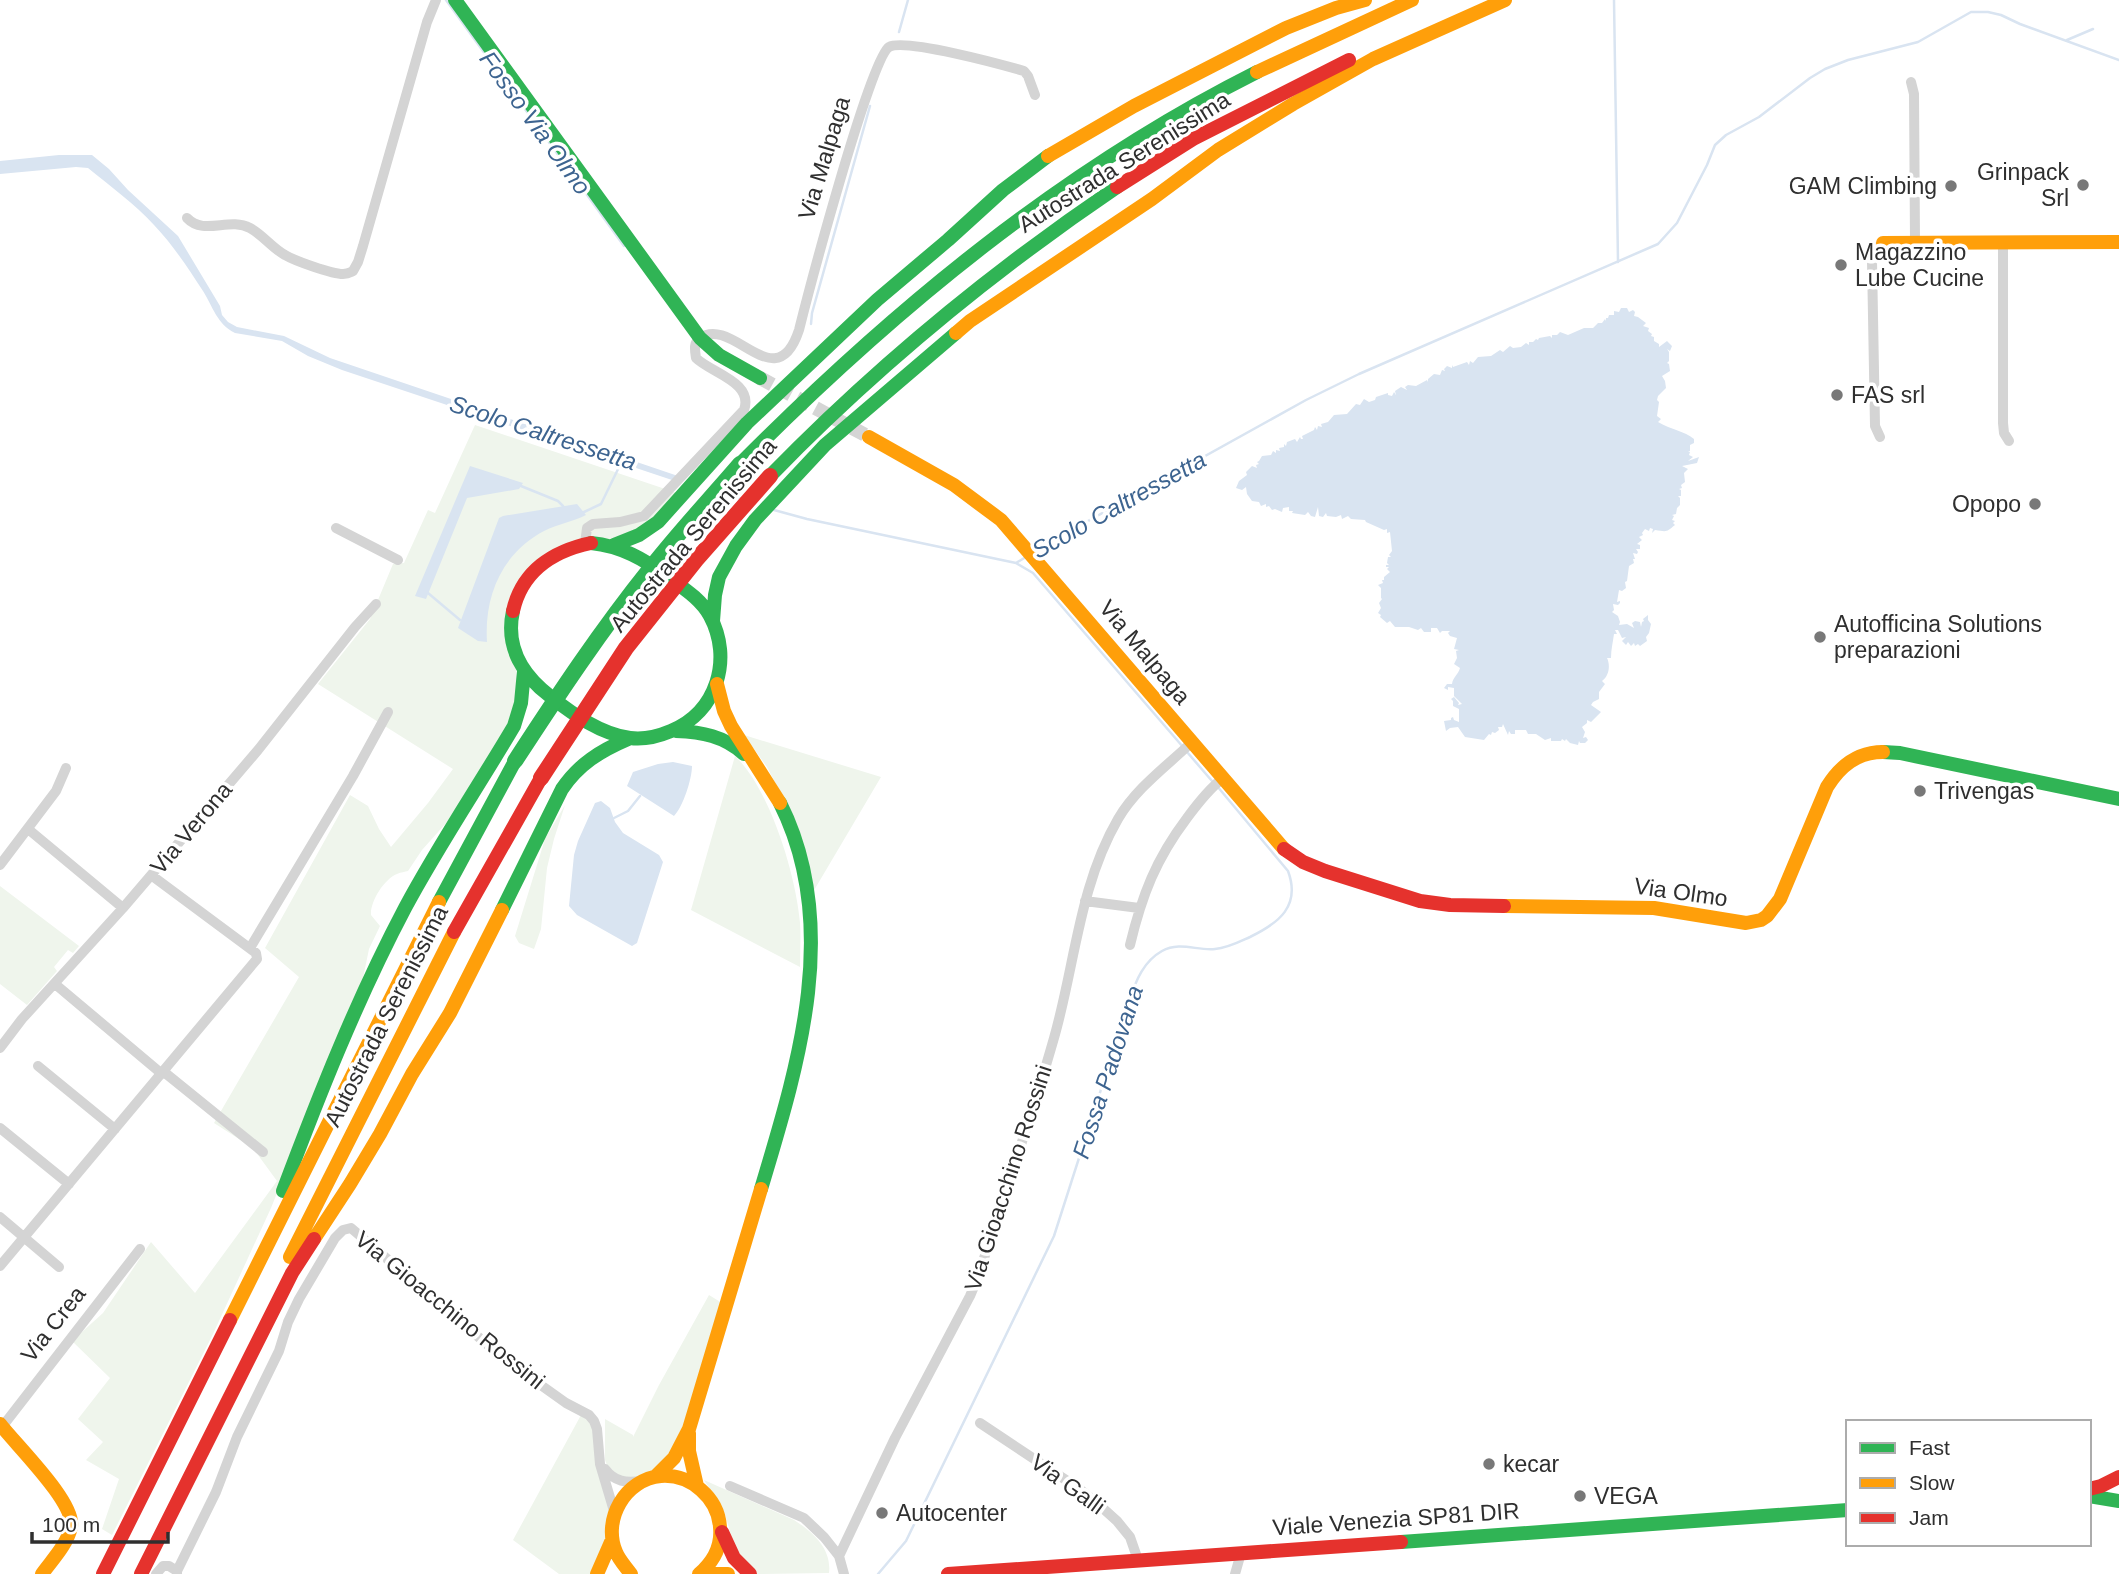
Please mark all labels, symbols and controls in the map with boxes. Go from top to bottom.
water label: Fosso Via Olmo [474,46,596,200]
street label: Autostrada Serenissima [1014,86,1235,238]
street label: Via Malpaga [793,93,855,223]
place label: Grinpack Srl [1977,159,2069,211]
place label: GAM Climbing [1789,173,1937,199]
marker: Grinpack Srl [2075,177,2091,193]
marker: GAM Climbing [1943,178,1959,194]
place label: Magazzino Lube Cucine [1855,239,1984,291]
marker: Magazzino Lube Cucine [1833,257,1849,273]
place label: FAS srl [1851,382,1925,408]
marker: FAS srl [1829,387,1845,403]
water label: Scolo Caltressetta [446,390,640,475]
street label: Autostrada Serenissima [605,433,782,637]
water label: Scolo Caltressetta [1027,446,1210,564]
place label: Opopo [1952,491,2021,517]
marker: Opopo [2027,496,2043,512]
street label: Via Malpaga [1094,595,1196,709]
place label: Autofficina Solutions preparazioni [1834,611,2042,663]
marker: Autofficina Solutions preparazioni [1812,629,1828,645]
street label: Via Verona [145,777,237,879]
place label: Trivengas [1934,778,2034,804]
marker: Trivengas [1912,783,1928,799]
street label: Via Olmo [1633,873,1729,911]
street label: Autostrada Serenissima [319,901,453,1131]
water label: Fossa Padovana [1067,982,1148,1162]
street label: Via Gioacchino Rossini [959,1062,1057,1294]
street label: Via Gioacchino Rossini [350,1226,550,1394]
street label: Via Crea [15,1281,91,1367]
legend [1846,1420,2091,1546]
text: Fast [1909,1436,1950,1459]
street label: Via Galli [1026,1448,1110,1520]
place label: kecar [1503,1451,1560,1477]
marker: kecar [1481,1456,1497,1472]
text: Slow [1909,1471,1955,1494]
place label: VEGA [1594,1483,1659,1509]
marker: VEGA [1572,1488,1588,1504]
street label: Viale Venezia SP81 DIR [1272,1497,1520,1541]
scale bar [32,1500,168,1544]
place label: Autocenter [896,1500,1008,1526]
marker: Autocenter [874,1505,890,1521]
text: Jam [1909,1506,1949,1529]
text: 100 m [42,1513,100,1536]

